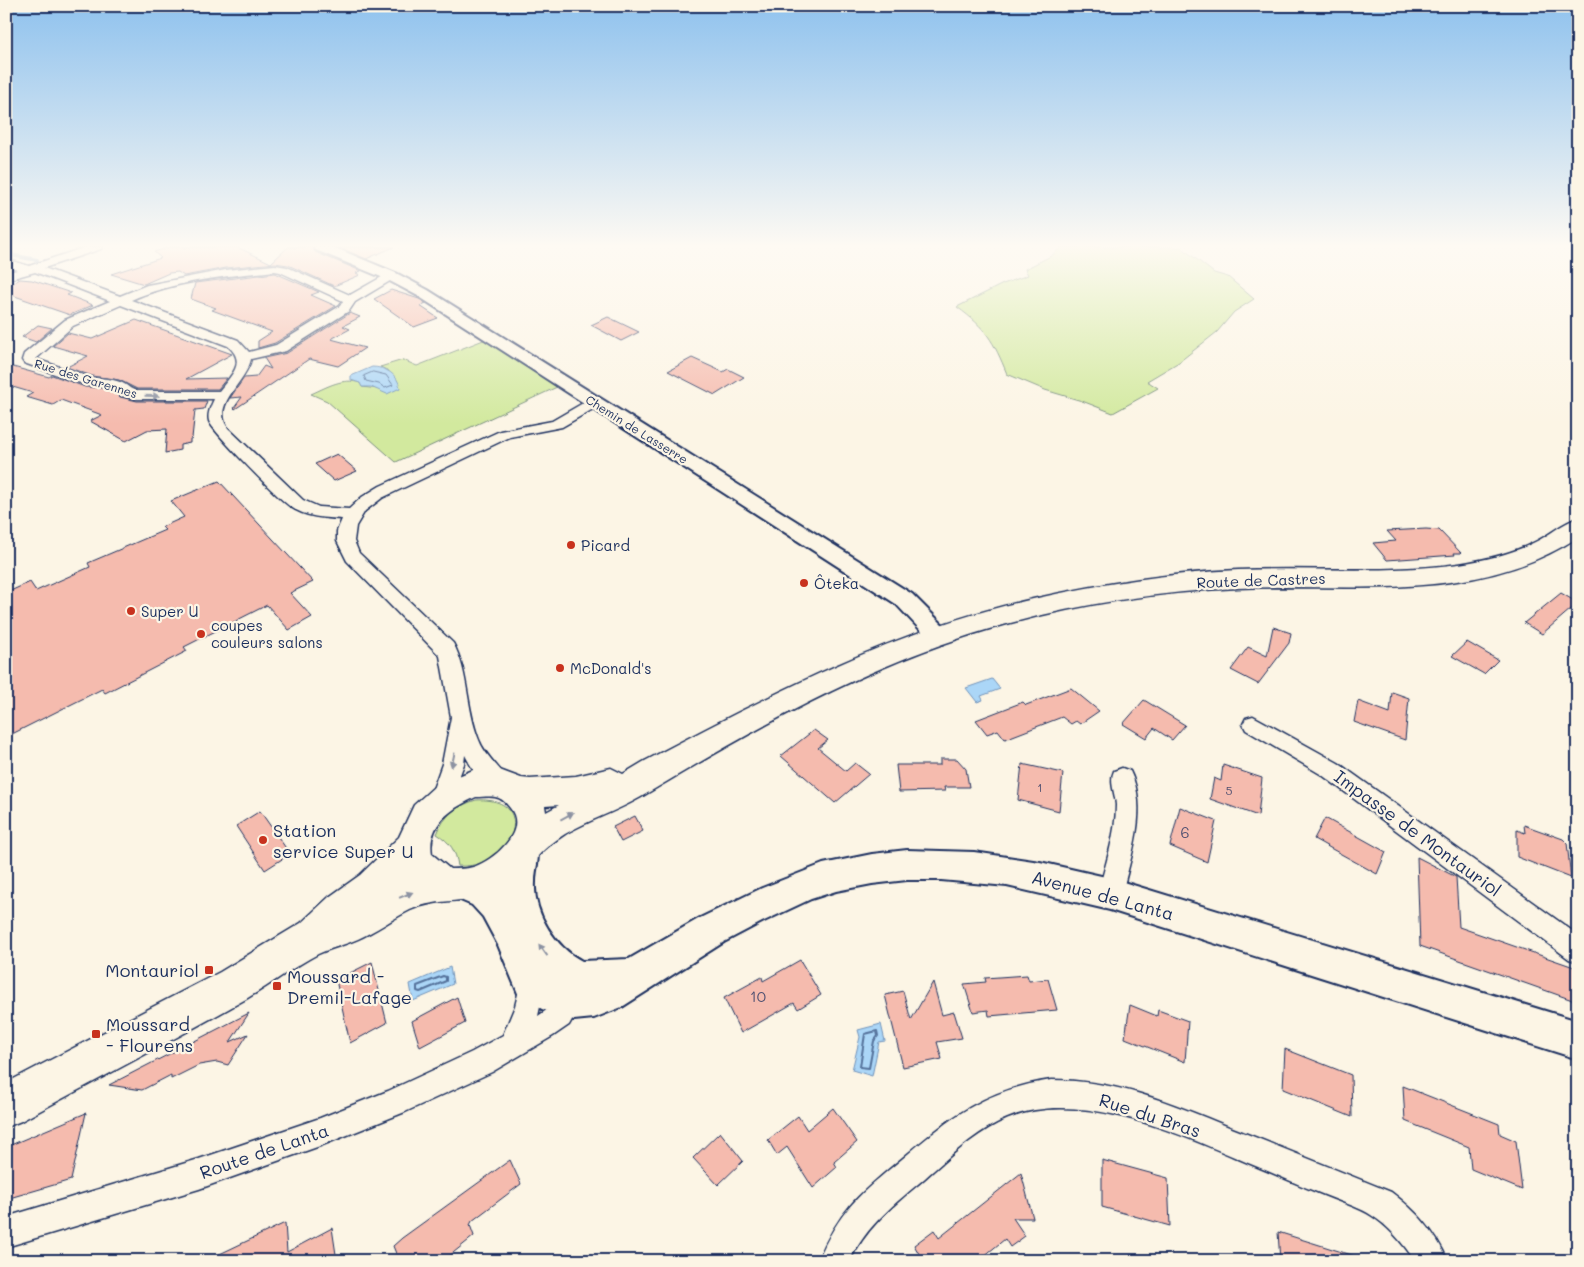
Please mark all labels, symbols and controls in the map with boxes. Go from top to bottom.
street label: Rue des Garennes [33,355,139,401]
street label: Chemin de Lasserre [583,391,691,467]
one-way arrow [144,392,160,400]
place label: Picard [581,535,630,555]
marker: Picard [565,539,577,551]
street label: Route de Castres [1196,568,1326,592]
place label: Ôteka [814,573,859,593]
marker: Ôteka [798,577,810,589]
place label: Super U [141,601,199,621]
marker: Super U [125,605,137,617]
place label: coupes couleurs salons [211,615,323,652]
marker: coupes couleurs salons [195,628,207,640]
place label: McDonald's [570,658,652,678]
marker: McDonald's [554,662,566,674]
one-way arrow [449,753,457,768]
street label: Impasse de Montauriol [1330,764,1506,902]
house number: 1 [1037,779,1043,795]
house number: 5 [1226,782,1233,798]
one-way arrow [560,812,574,821]
place label: Station service Super U [273,818,413,863]
house number: 6 [1180,822,1190,842]
marker: Station service Super U [257,834,269,846]
street label: Avenue de Lanta [1029,864,1177,926]
one-way arrow [399,890,413,898]
one-way arrow [538,943,548,957]
place label: Montauriol [105,958,199,982]
marker: Montauriol [203,964,215,976]
place label: Moussard - Dremil-Lafage [287,964,412,1009]
marker: Moussard - Dremil-Lafage [271,980,283,992]
house number: 10 [750,986,766,1006]
place label: Moussard - Flourens [106,1012,193,1057]
marker: Moussard - Flourens [90,1028,102,1040]
street label: Rue du Bras [1096,1087,1204,1143]
street label: Route de Lanta [196,1118,332,1184]

